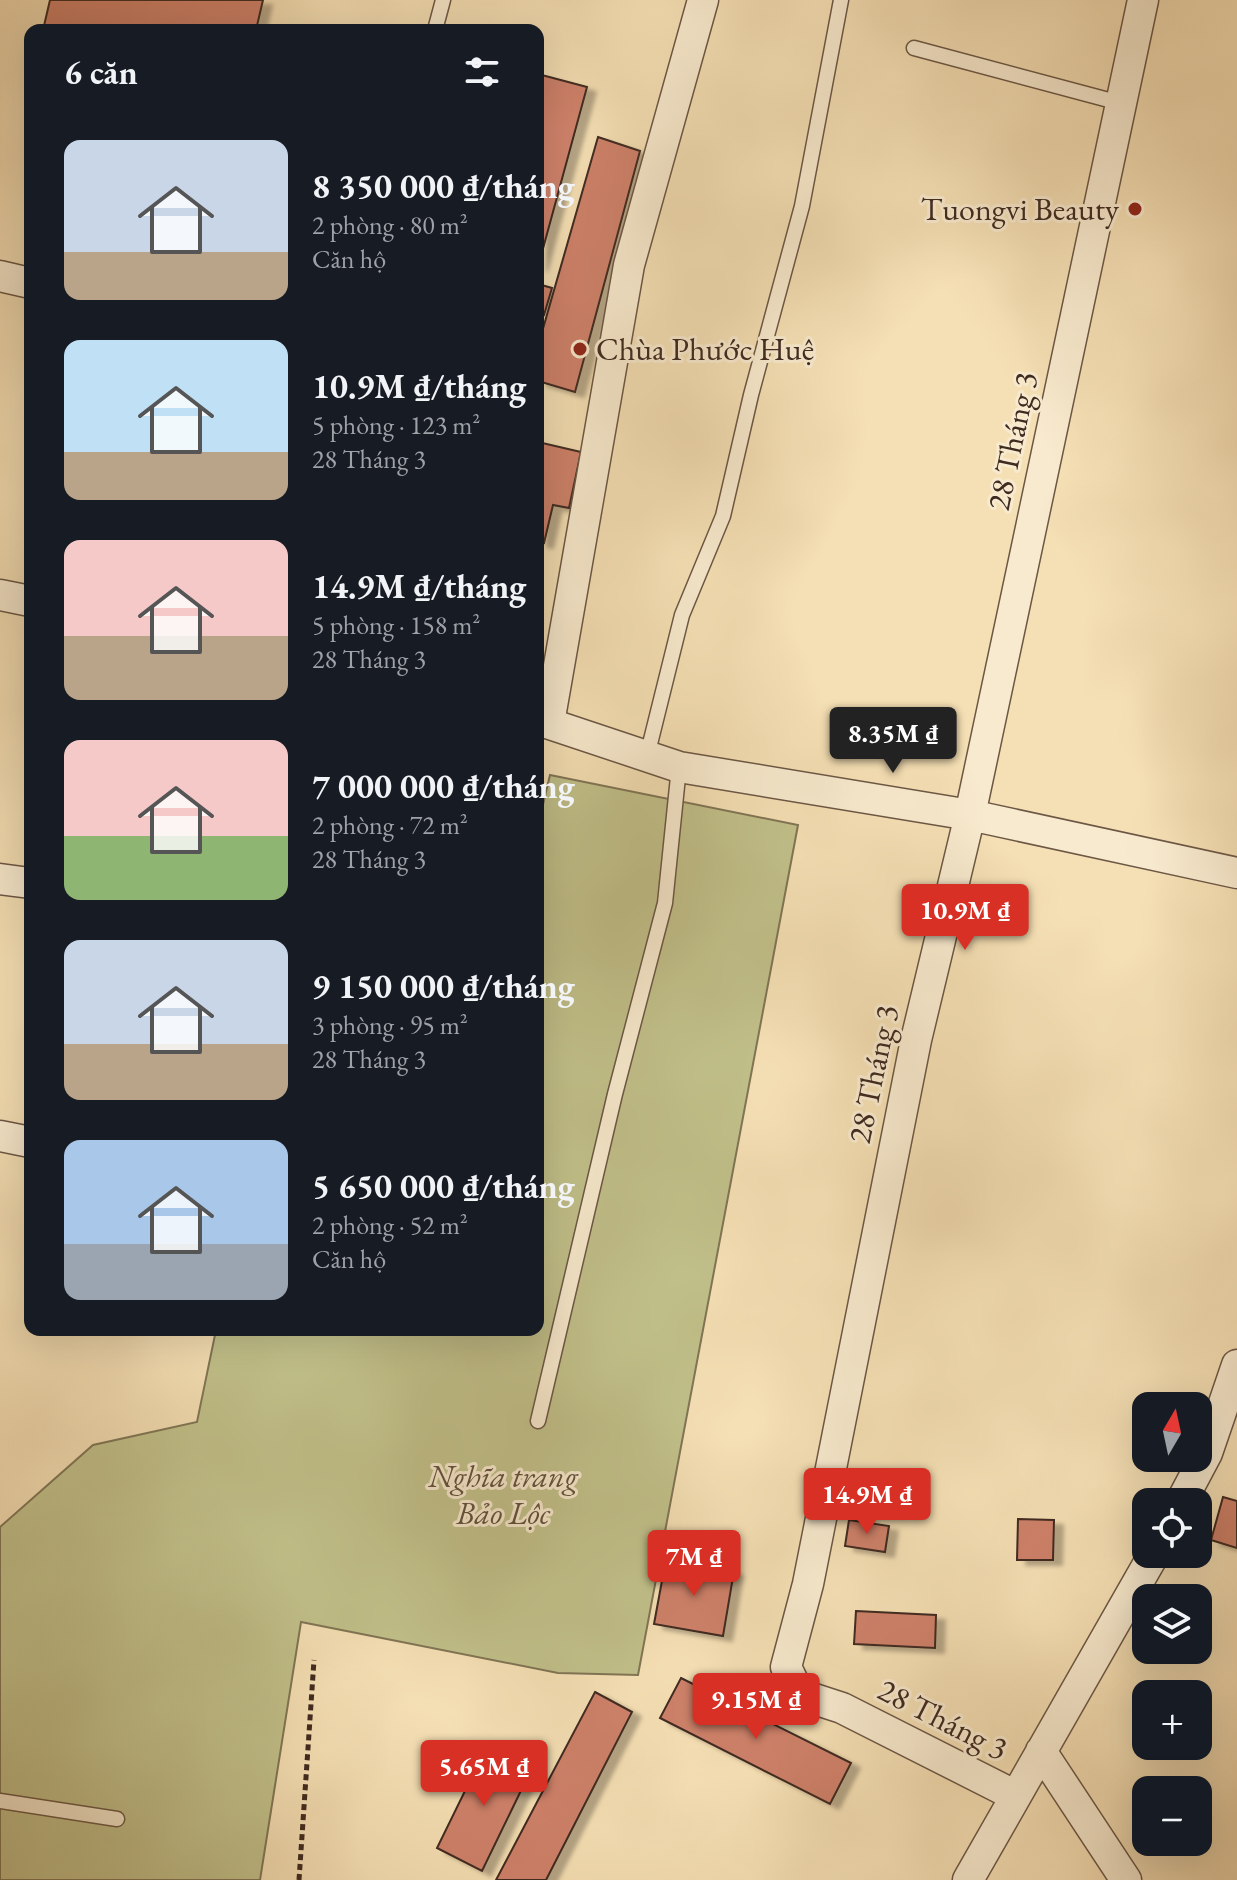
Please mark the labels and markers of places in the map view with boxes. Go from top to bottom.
place label: Tuongvi Beauty [921,188,1120,230]
marker: Tuongvi Beauty [1126,200,1144,218]
place label: Chùa Phước Huệ [596,328,814,370]
marker: Chùa Phước Huệ [571,340,589,358]
pin: 8.35M ₫ [819,707,967,775]
pin: 10.9M ₫ [891,884,1039,952]
pin: 14.9M ₫ [793,1468,941,1536]
pin: 7M ₫ [647,1530,741,1598]
pin: 9.15M ₫ [682,1673,830,1741]
pin: 5.65M ₫ [410,1740,558,1808]

